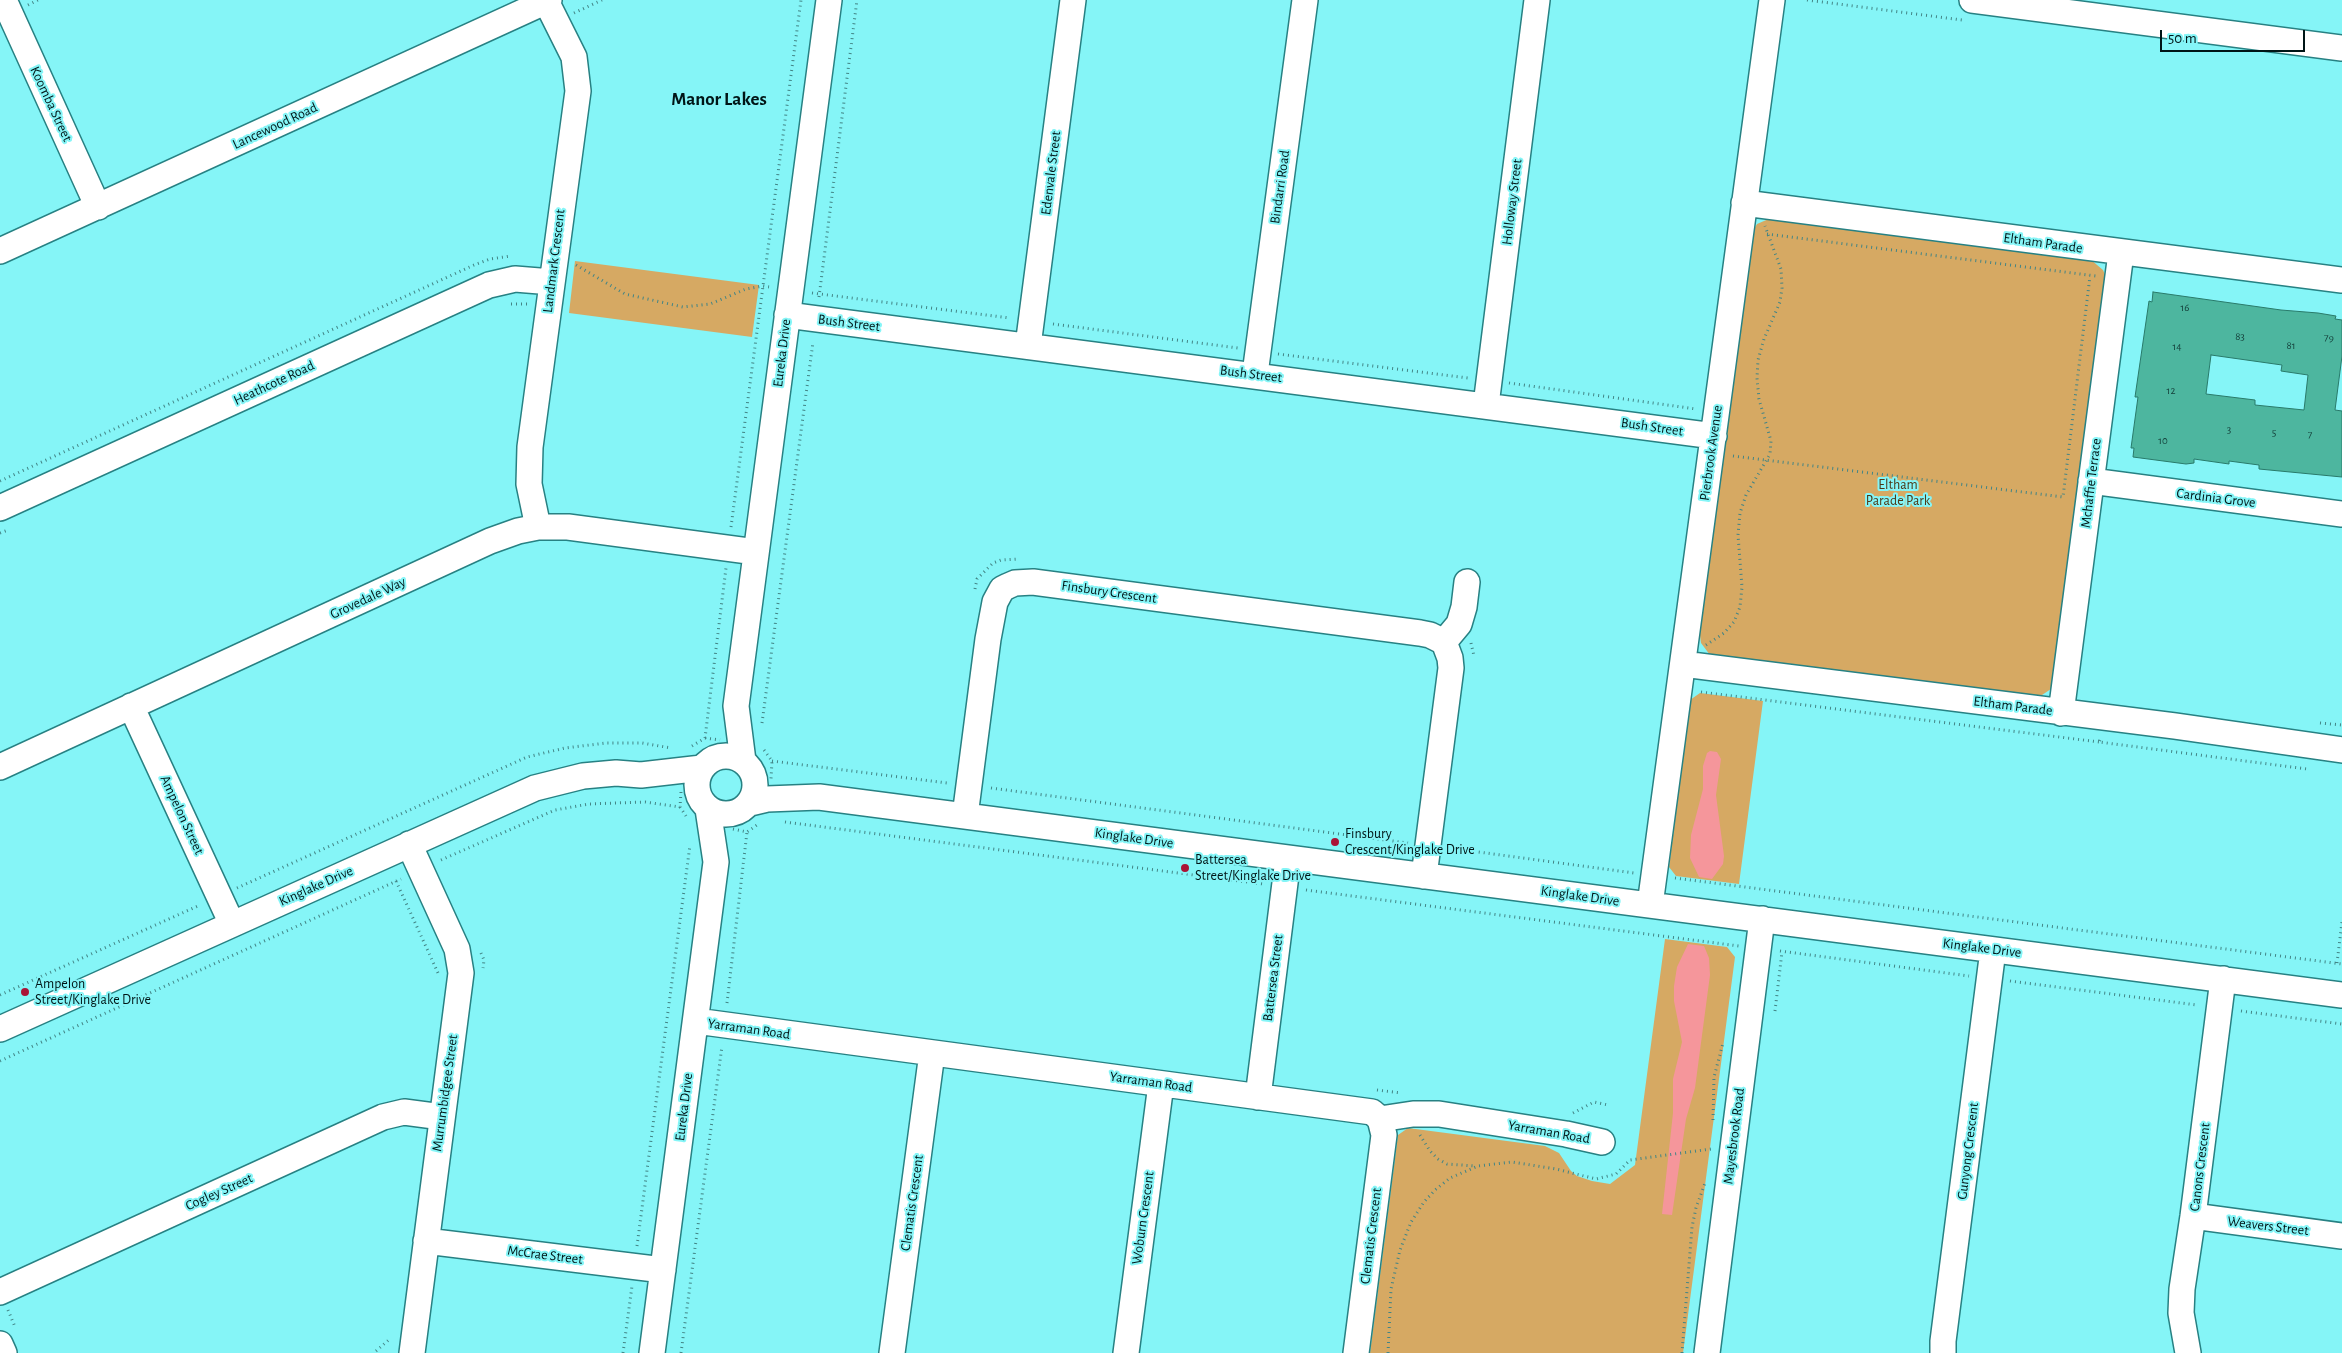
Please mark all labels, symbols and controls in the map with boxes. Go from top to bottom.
scale bar [2162,20,2307,52]
text: 50 m [2168,31,2197,46]
street label: Koomba Street [26,64,76,144]
district label: Manor Lakes [671,88,767,110]
street label: Lancewood Road [230,99,320,153]
street label: Edenvale Street [1038,130,1064,216]
street label: Bindarri Road [1267,149,1293,225]
street label: Holloway Street [1498,158,1526,246]
street label: Landmark Crescent [539,208,569,314]
street label: Eltham Parade [2002,229,2084,257]
house number: 16 [2181,301,2189,315]
street label: Bush Street [817,311,881,335]
street label: Eureka Drive [769,318,795,388]
house number: 83 [2235,330,2245,344]
house number: 79 [2324,331,2334,345]
house number: 81 [2287,339,2295,353]
house number: 14 [2172,340,2182,354]
street label: Heathcote Road [231,357,317,409]
street label: Bush Street [1219,362,1283,386]
house number: 12 [2167,384,2175,398]
street label: Pierbrook Avenue [1696,404,1726,502]
street label: Bush Street [1620,414,1684,440]
house number: 3 [2227,423,2231,437]
house number: 5 [2272,426,2276,440]
house number: 7 [2308,428,2312,442]
house number: 10 [2158,434,2168,448]
street label: Mchaffie Terrace [2077,437,2105,529]
park label: Eltham Parade Park [1866,477,1930,510]
street label: Cardinia Grove [2175,485,2257,511]
street label: Grovedale Way [328,573,408,623]
street label: Finsbury Crescent [1060,577,1158,607]
street label: Eltham Parade [1972,693,2054,719]
street label: Ampelon Street [156,773,208,857]
street label: Kinglake Drive [1094,824,1174,852]
place label: Finsbury Crescent/Kinglake Drive [1345,826,1475,859]
marker: Finsbury Crescent/Kinglake Drive [1329,836,1341,848]
place label: Battersea Street/Kinglake Drive [1195,852,1311,884]
street label: Kinglake Drive [276,862,356,910]
marker: Battersea Street/Kinglake Drive [1179,862,1191,874]
street label: Kinglake Drive [1540,882,1620,910]
street label: Battersea Street [1259,934,1287,1022]
street label: Kinglake Drive [1942,935,2022,961]
place label: Ampelon Street/Kinglake Drive [35,976,151,1009]
marker: Ampelon Street/Kinglake Drive [19,986,31,998]
street label: Yarraman Road [707,1015,791,1043]
street label: Murrumbidgee Street [428,1033,462,1153]
street label: Yarraman Road [1109,1068,1193,1096]
street label: Eureka Drive [671,1072,697,1142]
street label: Mayesbrook Road [1720,1087,1748,1185]
street label: Gunyong Crescent [1954,1102,1982,1200]
street label: Yarraman Road [1507,1117,1591,1147]
street label: Canons Crescent [2186,1122,2214,1212]
street label: Clematis Crescent [897,1154,927,1252]
street label: Cogley Street [183,1170,255,1214]
street label: Woburn Crescent [1128,1170,1158,1266]
street label: Clematis Crescent [1357,1187,1385,1285]
street label: Weavers Street [2226,1213,2310,1239]
street label: McCrae Street [506,1242,584,1268]

